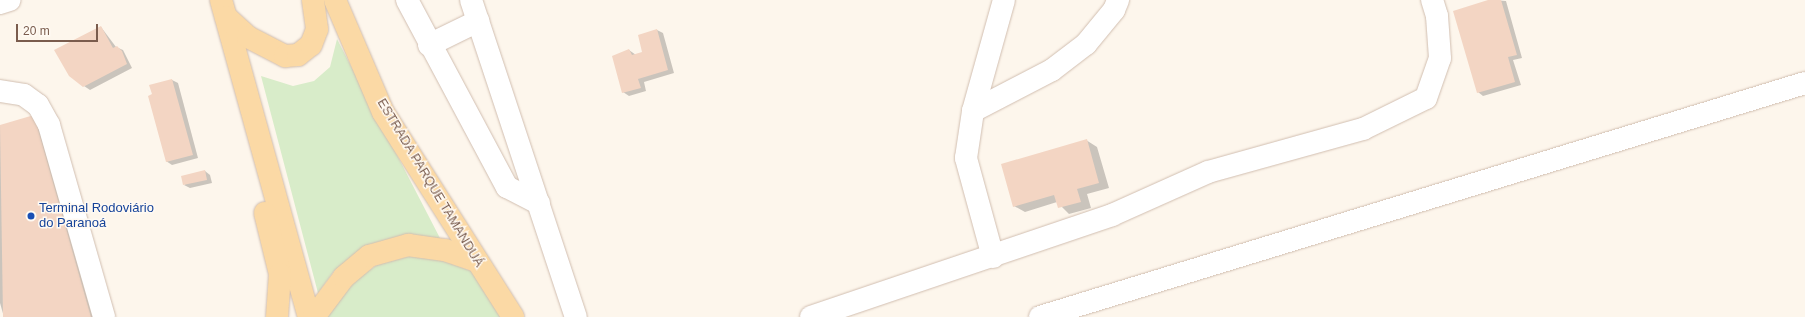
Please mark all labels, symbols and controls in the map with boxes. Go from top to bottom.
scale bar [18,16,100,42]
text: 20 m [23,24,50,38]
street label: ESTRADA PARQUE TAMANDUÁ [373,96,487,270]
place label: Terminal Rodoviário do Paranoá [39,201,154,232]
marker: Terminal Rodoviário do Paranoá [26,211,36,221]

